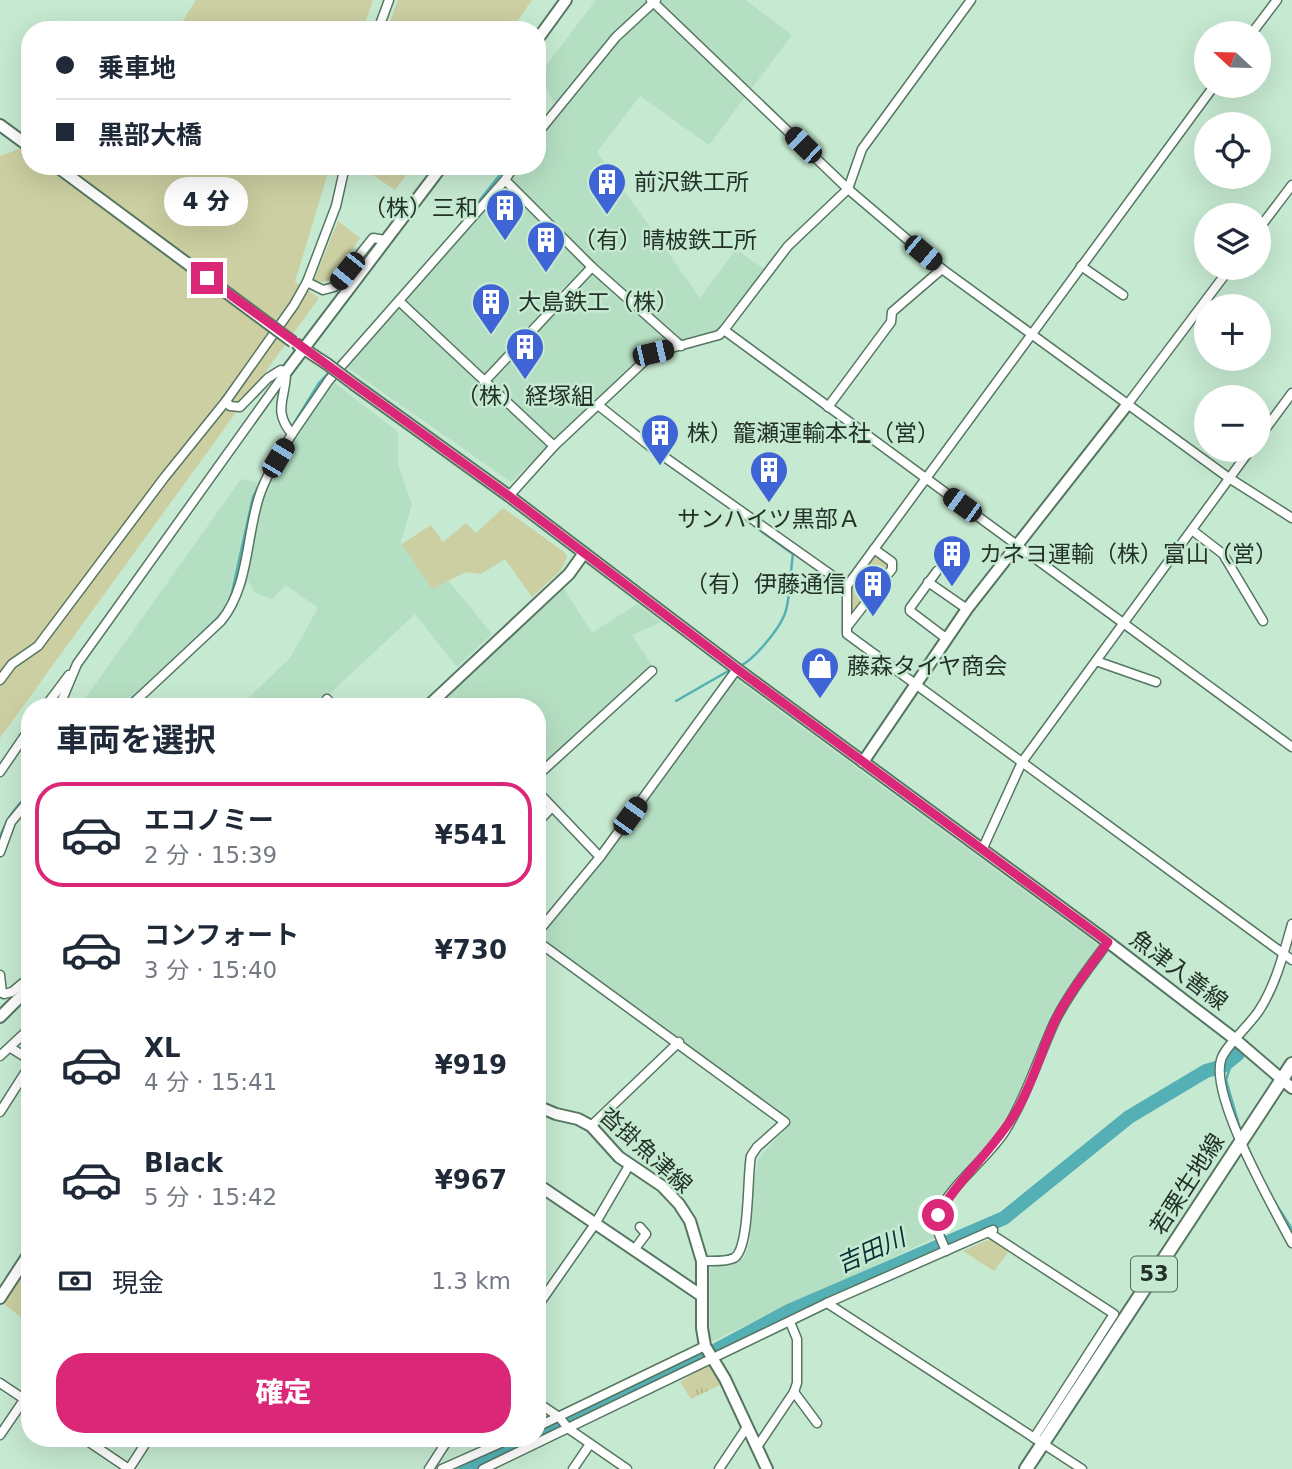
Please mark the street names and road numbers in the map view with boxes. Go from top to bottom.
street label: 魚津入善線 [1125,925,1233,1015]
street label: 沓掛魚津線 [595,1102,697,1198]
street label: 若栗生地線 [1145,1129,1229,1239]
road number: 53 [1131,1256,1177,1292]

